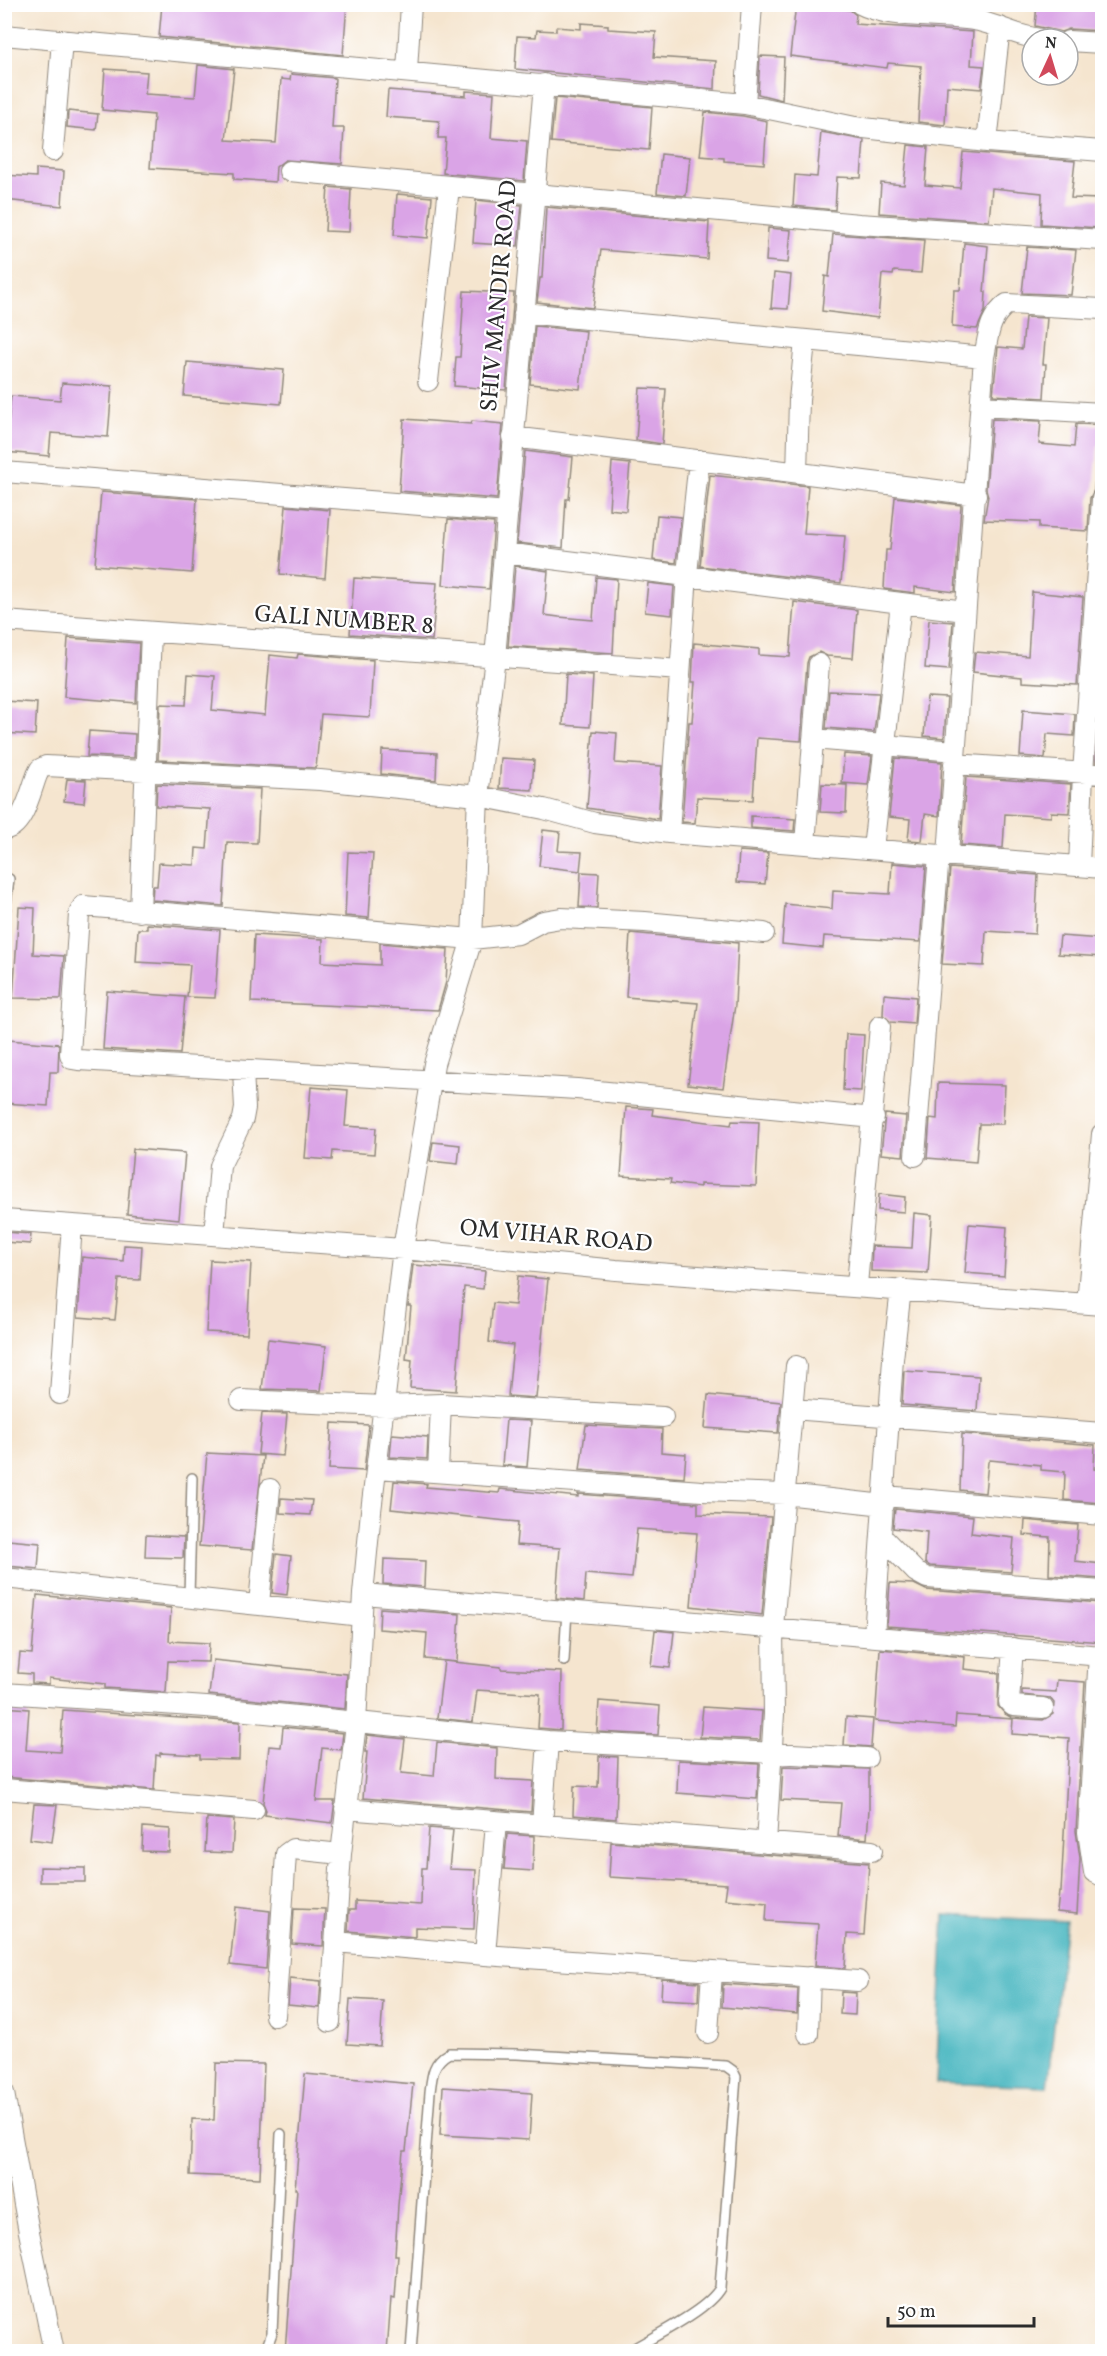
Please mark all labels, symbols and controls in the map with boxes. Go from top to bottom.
north arrow [1020,27,1080,87]
text: N [1044,33,1058,55]
street label: SHIV MANDIR ROAD [473,179,527,413]
street label: GALI NUMBER 8 [253,598,435,644]
street label: OM VIHAR ROAD [458,1212,654,1262]
scale bar [888,2290,1034,2328]
text: 50 m [897,2300,936,2325]

